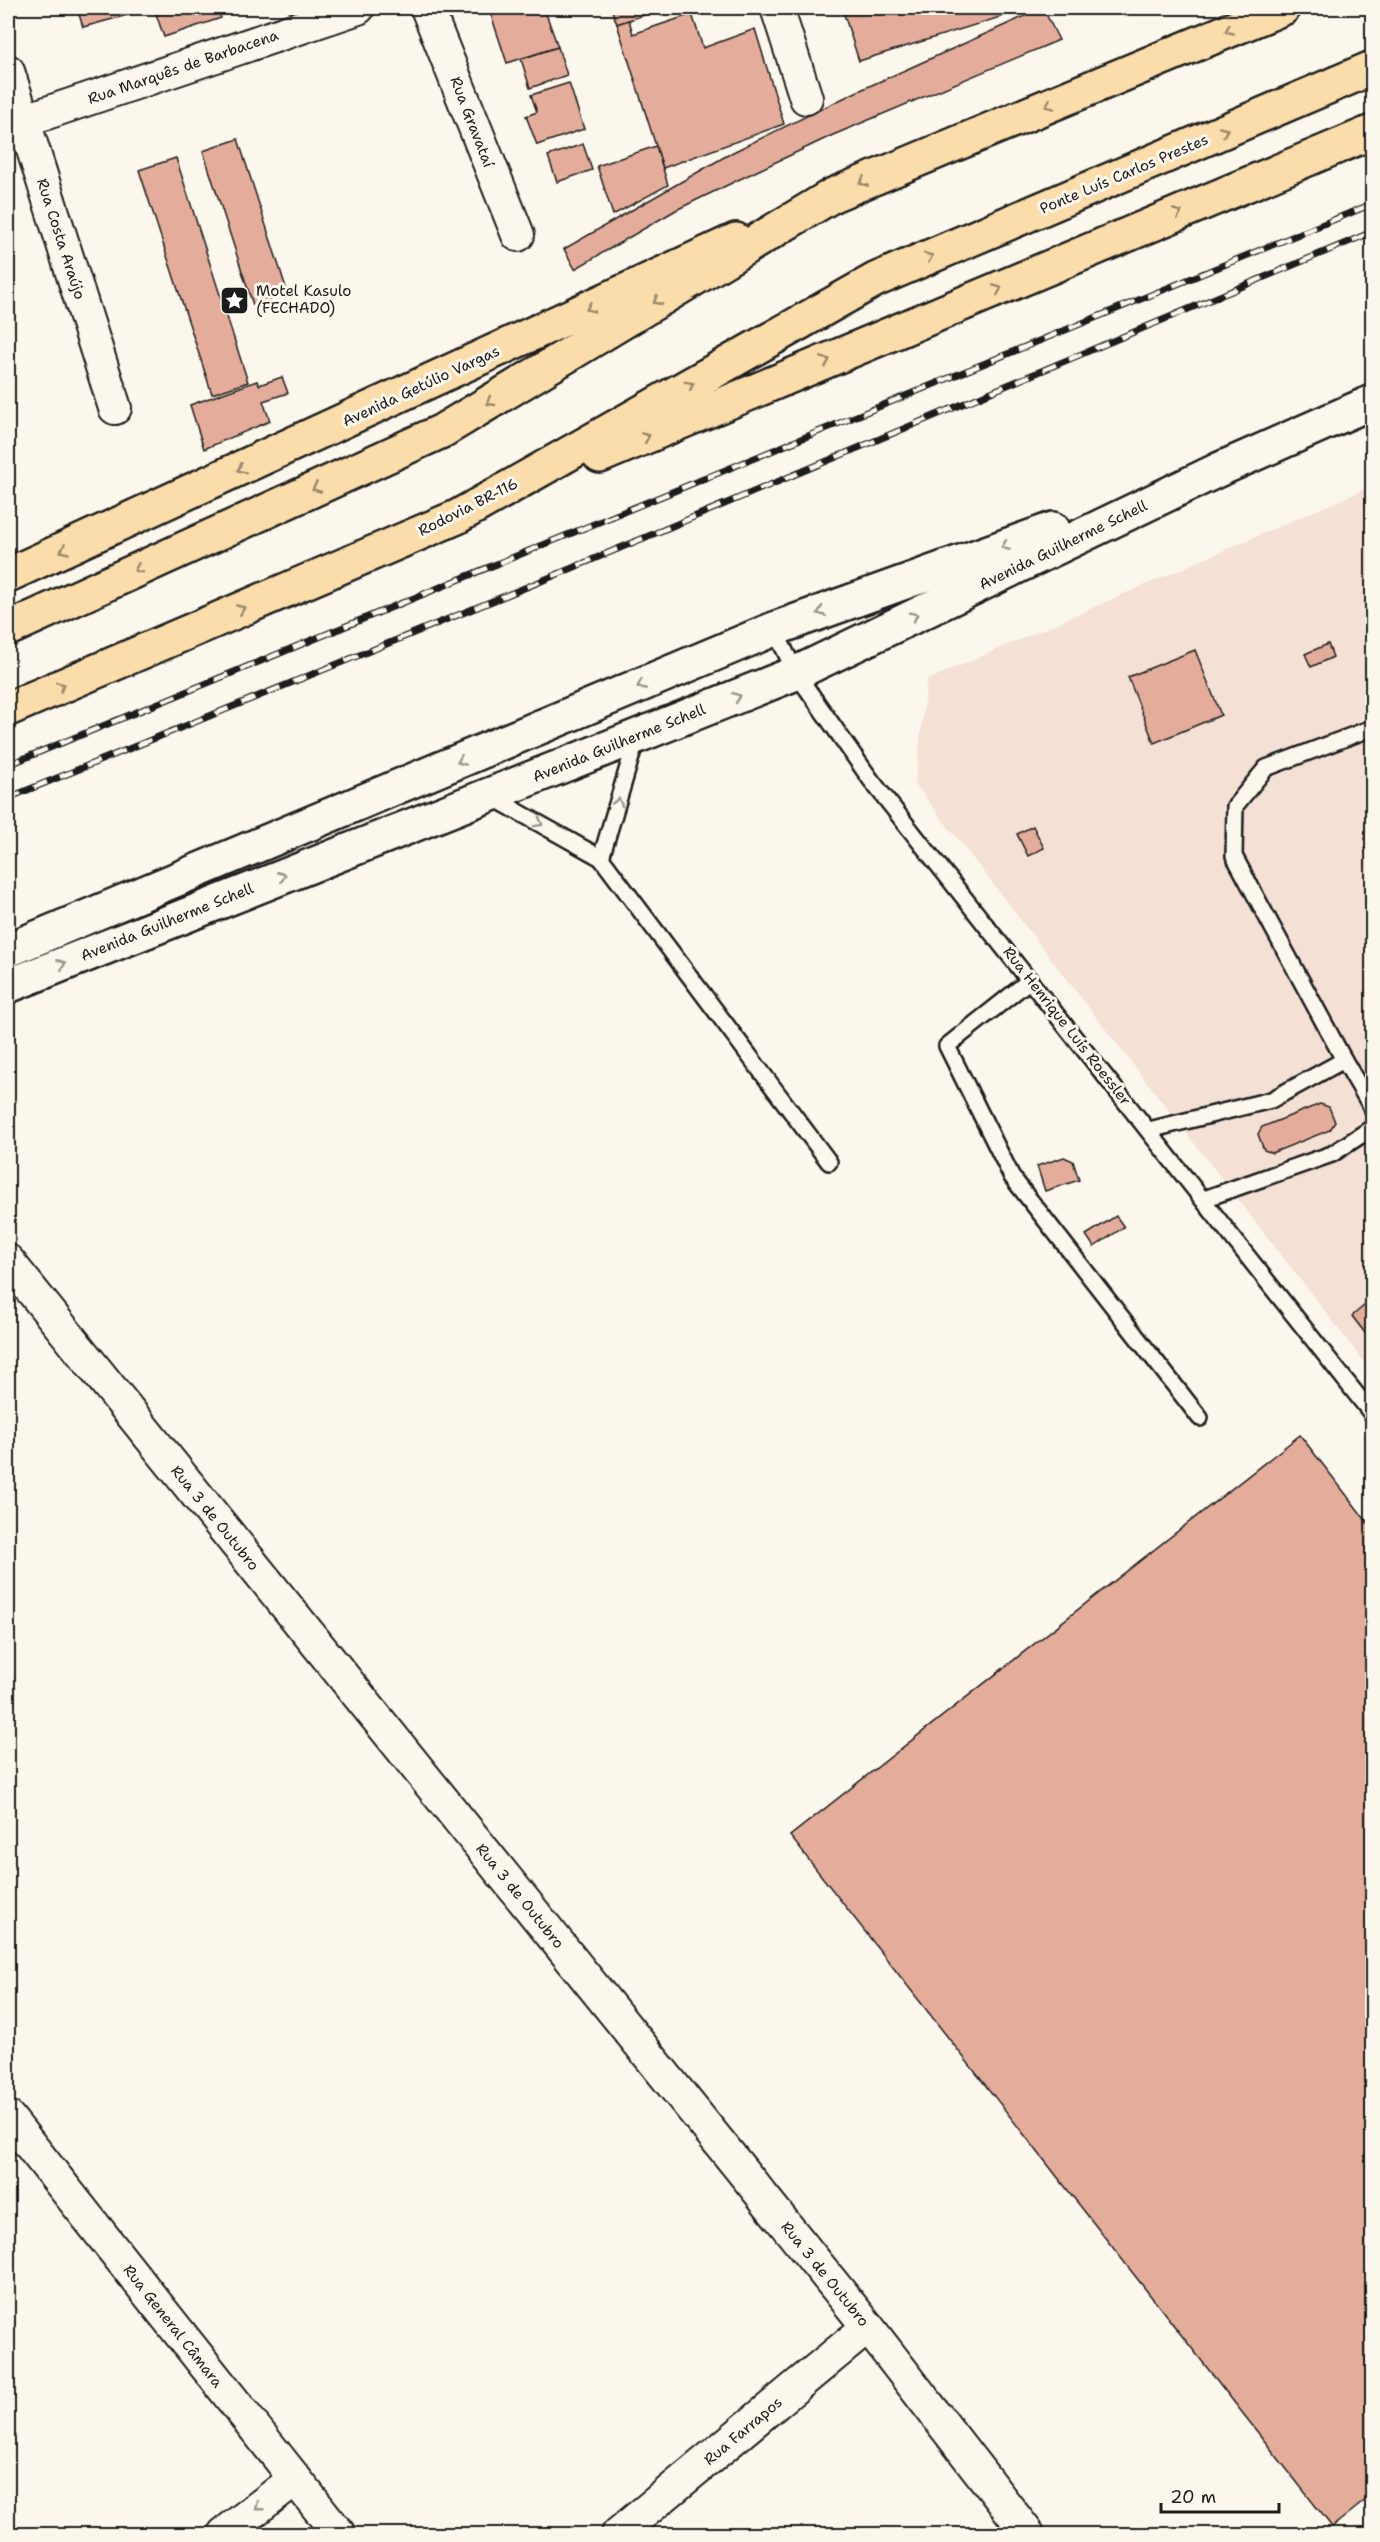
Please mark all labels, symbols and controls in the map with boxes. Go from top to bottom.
one-way arrow [1225,23,1236,35]
street label: Rua Marquês de Barbacena [85,25,282,109]
street label: Rua Gravataí [446,74,499,171]
one-way arrow [1045,98,1056,110]
one-way arrow [1218,126,1229,138]
street label: Ponte Luís Carlos Prestes [1037,129,1211,219]
one-way arrow [859,175,870,187]
street label: Rua Costa Araújo [32,176,90,302]
one-way arrow [1171,208,1182,220]
one-way arrow [923,252,934,264]
place label: Motel Kasulo (FECHADO) [256,281,351,318]
place icon: Motel Kasulo (FECHADO) [219,284,251,316]
one-way arrow [992,284,1003,296]
one-way arrow [653,294,663,306]
one-way arrow [585,300,596,312]
street label: Avenida Getúlio Vargas [339,341,503,431]
one-way arrow [819,356,830,368]
one-way arrow [684,380,694,392]
one-way arrow [486,394,496,406]
one-way arrow [640,432,651,444]
one-way arrow [237,462,248,474]
street label: Rodovia BR-116 [415,473,521,541]
one-way arrow [311,481,322,493]
street label: Avenida Guilherme Schell [976,495,1151,594]
one-way arrow [1000,539,1011,552]
one-way arrow [59,543,70,555]
one-way arrow [134,562,145,574]
one-way arrow [234,604,245,616]
one-way arrow [817,605,827,618]
one-way arrow [908,612,919,624]
one-way arrow [636,678,647,690]
one-way arrow [55,681,66,693]
one-way arrow [731,691,742,704]
street label: Avenida Guilherme Schell [530,699,709,787]
one-way arrow [456,754,467,766]
one-way arrow [611,797,623,807]
one-way arrow [533,816,544,827]
one-way arrow [276,871,287,883]
street label: Avenida Guilherme Schell [78,878,257,966]
street label: Rua Henrique Luís Roessler [999,942,1135,1110]
one-way arrow [55,959,66,971]
street label: Rua 3 de Outubro [166,1461,264,1575]
street label: Rua 3 de Outubro [471,1839,569,1953]
street label: Rua 3 de Outubro [776,2217,874,2331]
street label: Rua General Câmara [119,2260,228,2392]
street label: Rua Farrapos [700,2392,786,2470]
scale bar [1161,2476,1280,2514]
text: 20 m [1170,2485,1216,2509]
one-way arrow [255,2499,266,2510]

